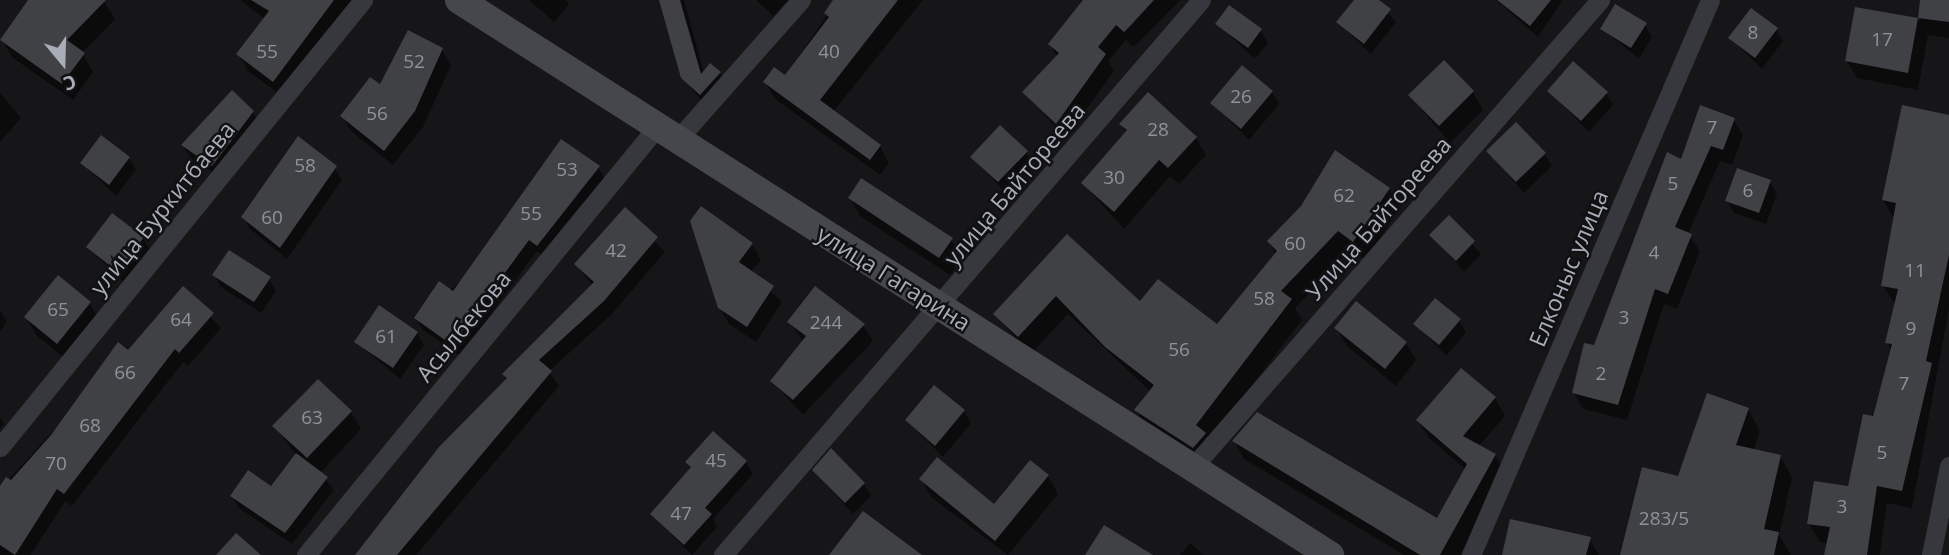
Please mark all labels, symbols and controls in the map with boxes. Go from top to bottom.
house number: 8 [1748,22,1758,44]
north arrow [28,28,98,98]
house number: 17 [1871,29,1893,51]
house number: 55 [256,41,278,63]
house number: 40 [818,41,840,63]
house number: 52 [403,51,425,73]
text: С [60,69,80,97]
house number: 26 [1230,86,1252,108]
street label: улица Байтореева [938,97,1090,271]
house number: 56 [366,103,388,125]
street label: улица Буркитбаева [84,116,240,300]
house number: 7 [1707,117,1717,139]
house number: 28 [1147,119,1169,141]
street label: Улица Байтореева [1300,131,1456,305]
house number: 58 [294,155,316,177]
house number: 53 [556,159,578,181]
house number: 30 [1103,167,1125,189]
house number: 5 [1668,173,1678,195]
house number: 6 [1743,180,1753,202]
house number: 62 [1333,185,1355,207]
street label: Елконыс улица [1523,186,1613,350]
house number: 55 [520,203,542,225]
house number: 60 [261,207,283,229]
street label: улица Гагарина [812,220,976,336]
house number: 60 [1284,233,1306,255]
house number: 42 [605,240,627,262]
house number: 4 [1649,242,1659,264]
house number: 11 [1904,260,1926,282]
street label: Асылбекова [410,265,516,387]
house number: 58 [1253,288,1275,310]
house number: 65 [47,299,69,321]
house number: 3 [1619,307,1629,329]
house number: 64 [170,309,192,331]
house number: 244 [810,312,842,334]
house number: 9 [1906,318,1916,340]
house number: 61 [375,326,397,348]
house number: 56 [1168,339,1190,361]
house number: 66 [114,362,136,384]
house number: 2 [1596,363,1606,385]
house number: 7 [1899,373,1909,395]
house number: 63 [301,407,323,429]
house number: 68 [79,415,101,437]
house number: 5 [1877,442,1887,464]
house number: 45 [705,450,727,472]
house number: 70 [45,453,67,475]
house number: 3 [1837,496,1847,518]
house number: 47 [670,503,692,525]
house number: 283/5 [1639,508,1689,530]

